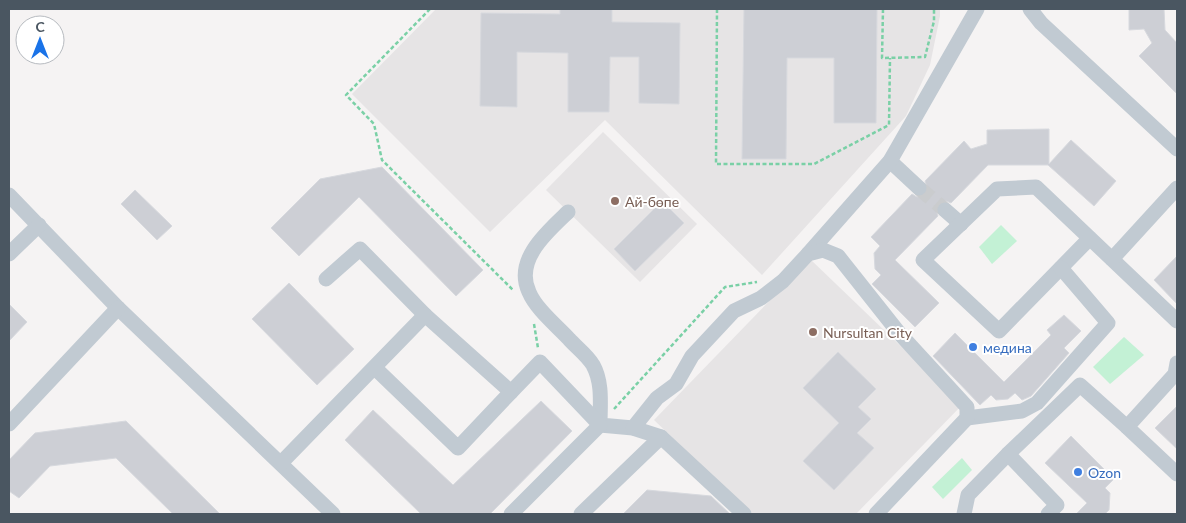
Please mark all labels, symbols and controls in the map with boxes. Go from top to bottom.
north arrow [15,15,65,65]
text: С [35,18,45,35]
place label: Ай-бөпе [625,193,679,210]
marker: Ай-бөпе [609,195,621,207]
place label: Nursultan City [823,324,913,341]
marker: Nursultan City [807,326,819,338]
place label: медина [983,339,1032,356]
marker: медина [967,341,979,353]
place label: Ozon [1088,464,1121,481]
marker: Ozon [1072,466,1084,478]

